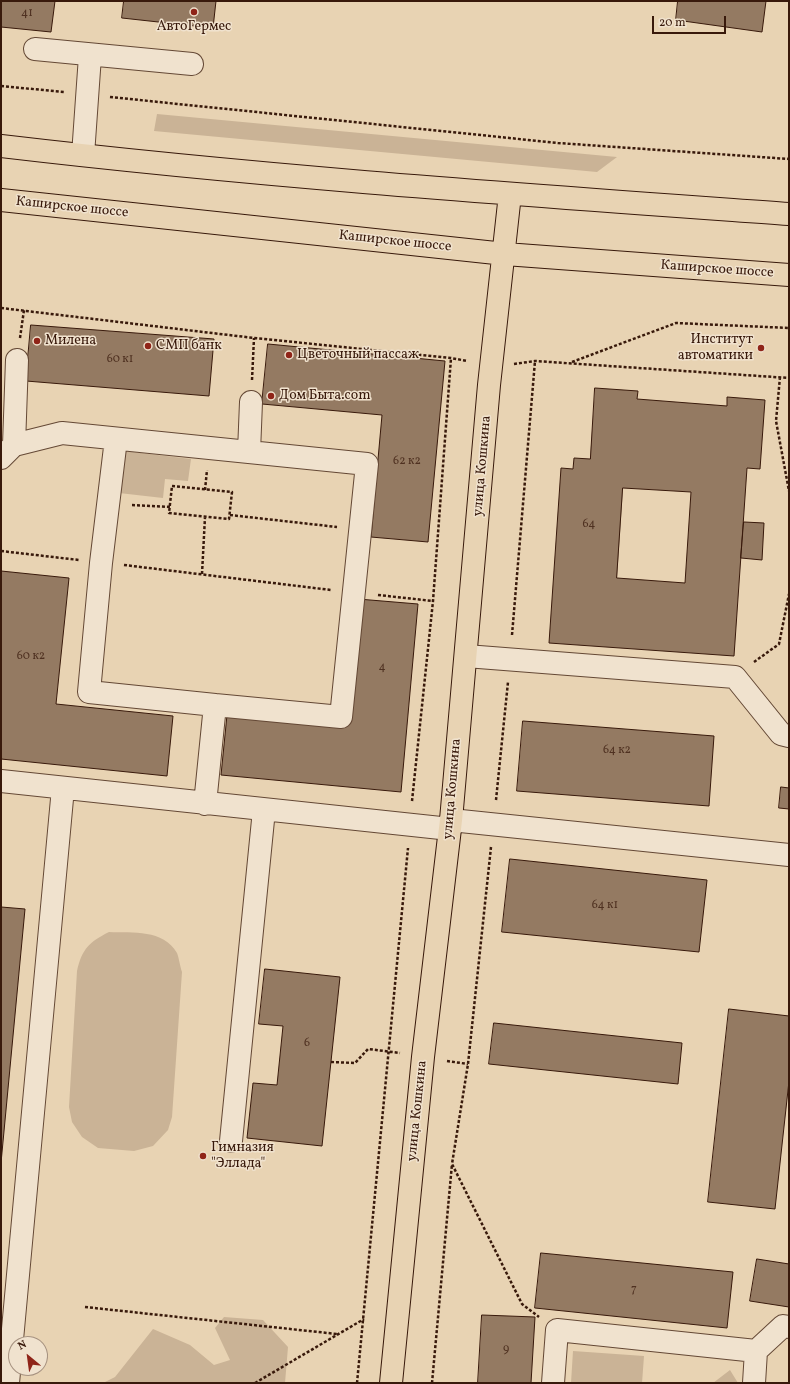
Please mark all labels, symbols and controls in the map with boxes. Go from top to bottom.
house number: 41 [21,7,33,21]
marker: АвтоГермес [189,7,199,17]
scale bar [654,8,728,34]
text: 20 m [659,15,686,31]
place label: АвтоГермес [157,19,231,35]
street label: Каширское шоссе [15,194,129,222]
street label: Каширское шоссе [338,228,452,256]
street label: Каширское шоссе [660,258,774,282]
place label: Институт автоматики [678,332,753,364]
place label: Милена [45,333,96,349]
marker: Милена [32,336,42,346]
place label: СМП банк [156,338,222,354]
marker: СМП банк [143,341,153,351]
marker: Институт автоматики [756,343,766,353]
place label: Цветочный пассаж [297,347,419,363]
marker: Цветочный пассаж [284,350,294,360]
house number: 60 к1 [107,353,133,367]
place label: Дом Быта.com [279,388,371,404]
marker: Дом Быта.com [266,391,276,401]
street label: улица Кошкина [470,415,496,517]
house number: 62 к2 [393,455,421,469]
house number: 64 [583,518,595,532]
house number: 60 к2 [17,650,45,664]
house number: 4 [378,661,386,675]
street label: улица Кошкина [440,738,466,840]
house number: 64 к2 [603,744,631,758]
house number: 64 к1 [592,899,618,913]
house number: 6 [304,1037,310,1051]
street label: улица Кошкина [404,1060,432,1162]
place label: Гимназия "Эллада" [211,1140,274,1172]
marker: Гимназия "Эллада" [198,1151,208,1161]
house number: 7 [631,1283,637,1297]
north arrow [8,1336,48,1376]
text: N [15,1337,30,1354]
house number: 9 [503,1343,509,1357]

